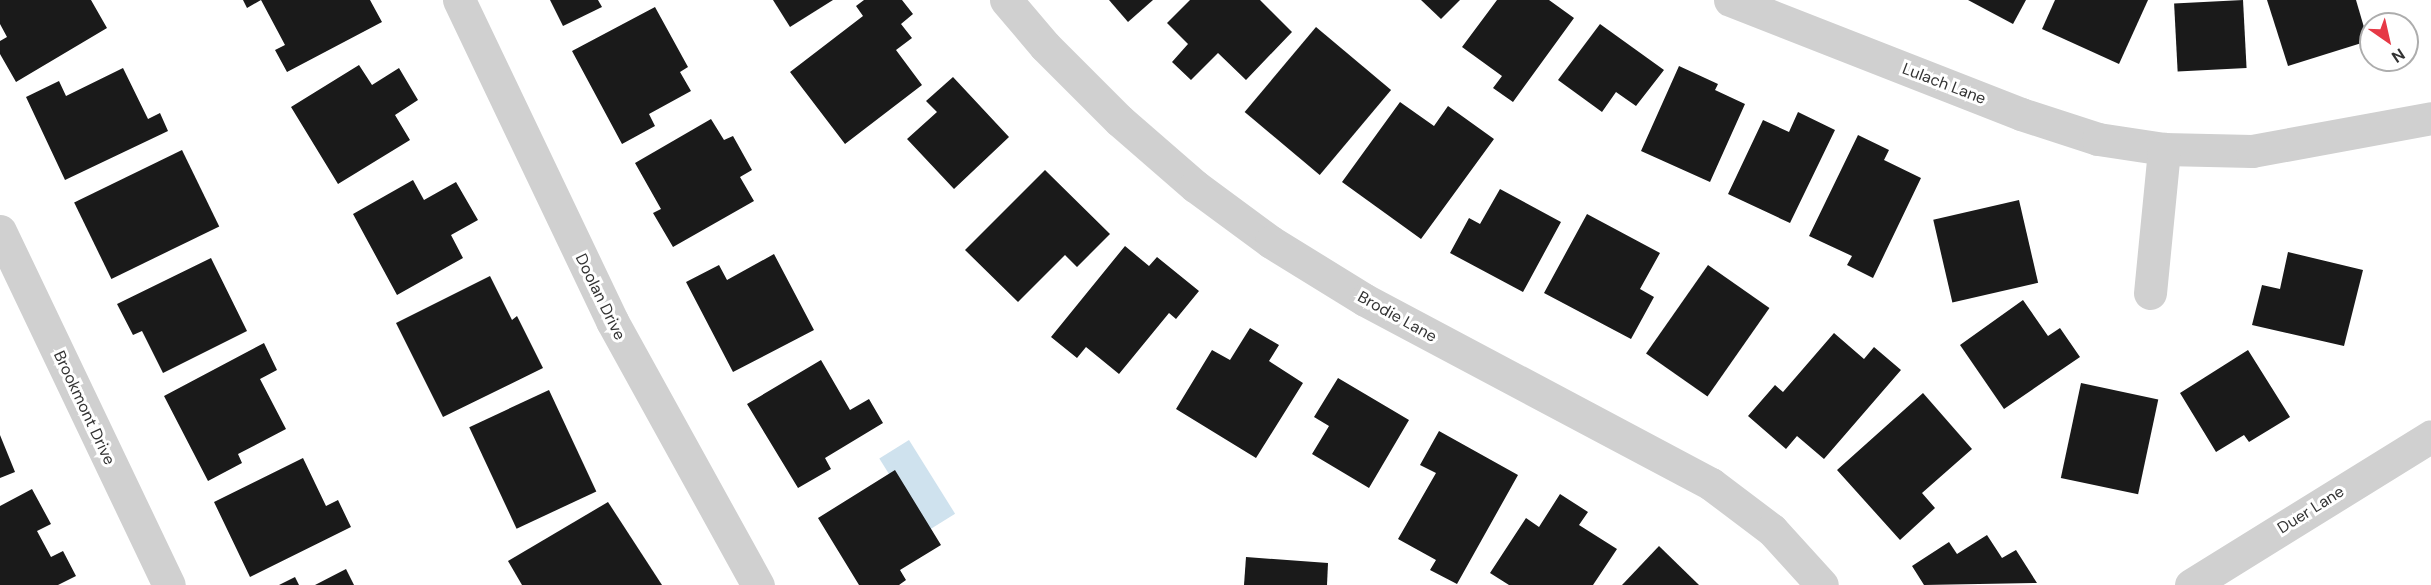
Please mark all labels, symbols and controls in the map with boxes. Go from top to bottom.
north arrow [2359,12,2419,72]
text: N [2388,44,2409,68]
street label: Lulach Lane [1900,59,1988,109]
street label: Doolan Drive [571,251,629,343]
street label: Brodie Lane [1354,287,1440,347]
street label: Brookmont Drive [49,348,119,468]
street label: Duer Lane [2274,482,2348,538]

